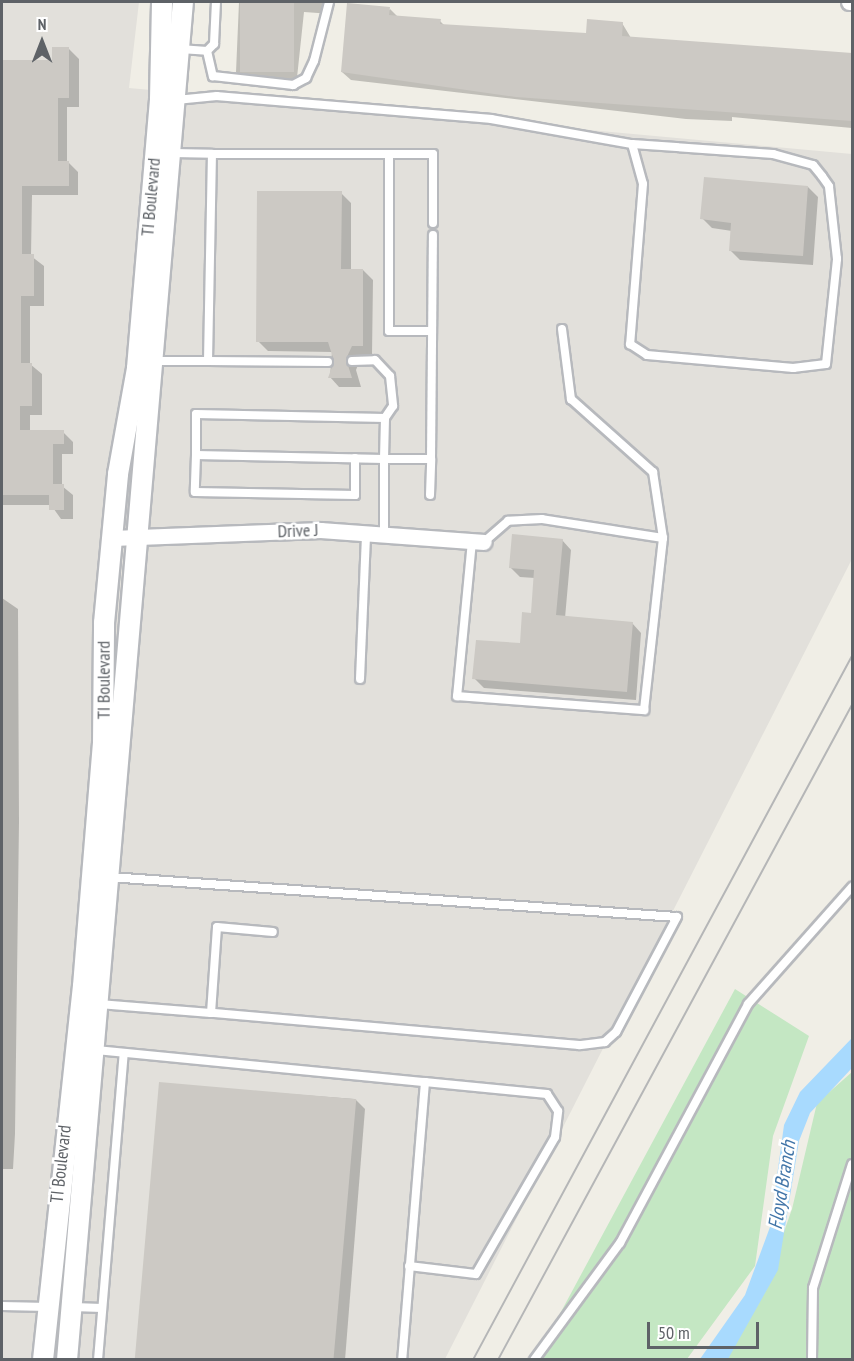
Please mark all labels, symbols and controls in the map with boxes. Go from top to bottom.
north arrow [12,12,72,72]
text: N [38,14,46,34]
street label: TI Boulevard [137,157,165,237]
street label: Drive J [277,519,319,543]
street label: TI Boulevard [93,641,115,719]
street label: TI Boulevard [46,1124,76,1204]
water label: Floyd Branch [763,1139,801,1231]
scale bar [650,1310,762,1348]
text: 50 m [658,1321,690,1344]

